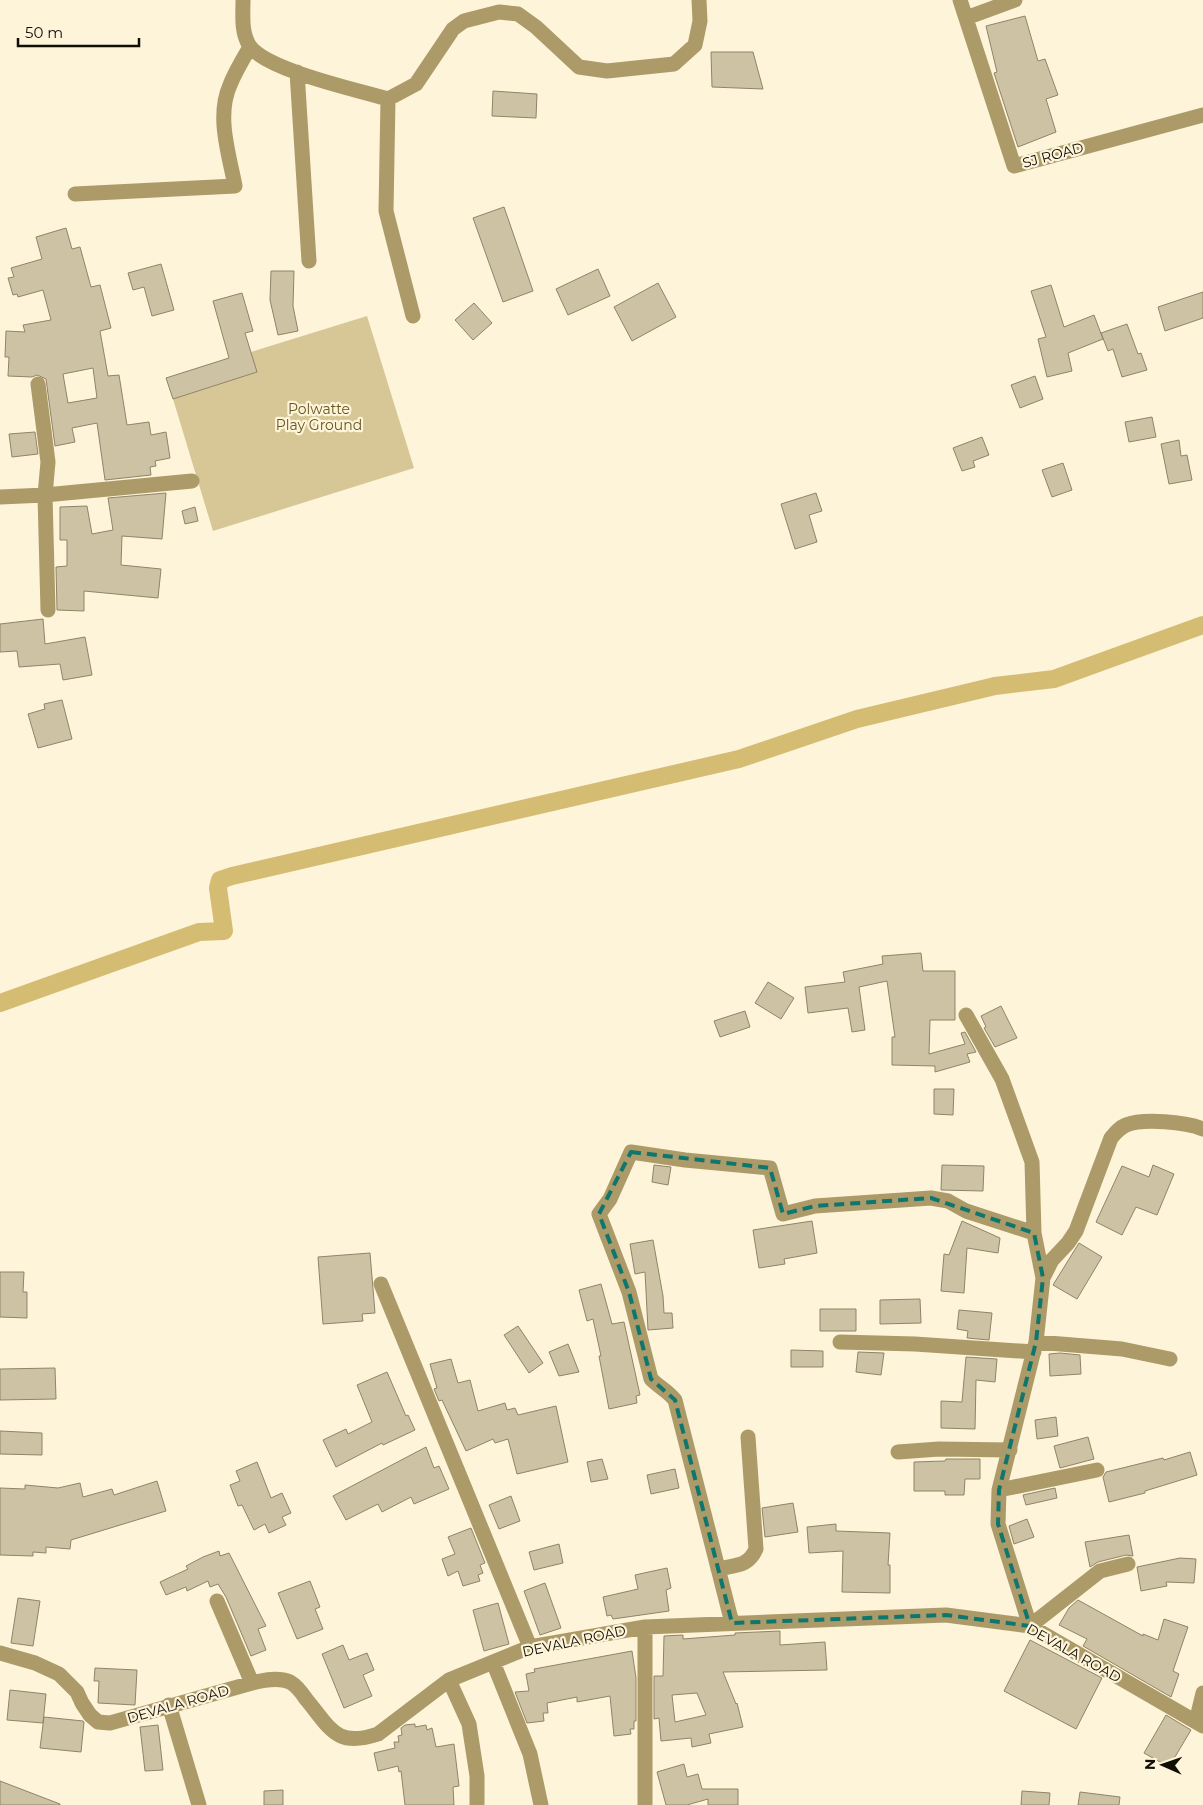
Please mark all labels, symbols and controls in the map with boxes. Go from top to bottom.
scale bar [18,15,139,47]
text: 50 m [25,23,63,42]
street label: SJ ROAD [1020,138,1086,172]
park label: Polwatte Play Ground [276,400,362,434]
street label: DEVALA ROAD [1024,1620,1124,1686]
street label: DEVALA ROAD [521,1621,627,1661]
street label: DEVALA ROAD [125,1681,231,1727]
north arrow [1138,1740,1188,1790]
text: N [1141,1759,1159,1771]

